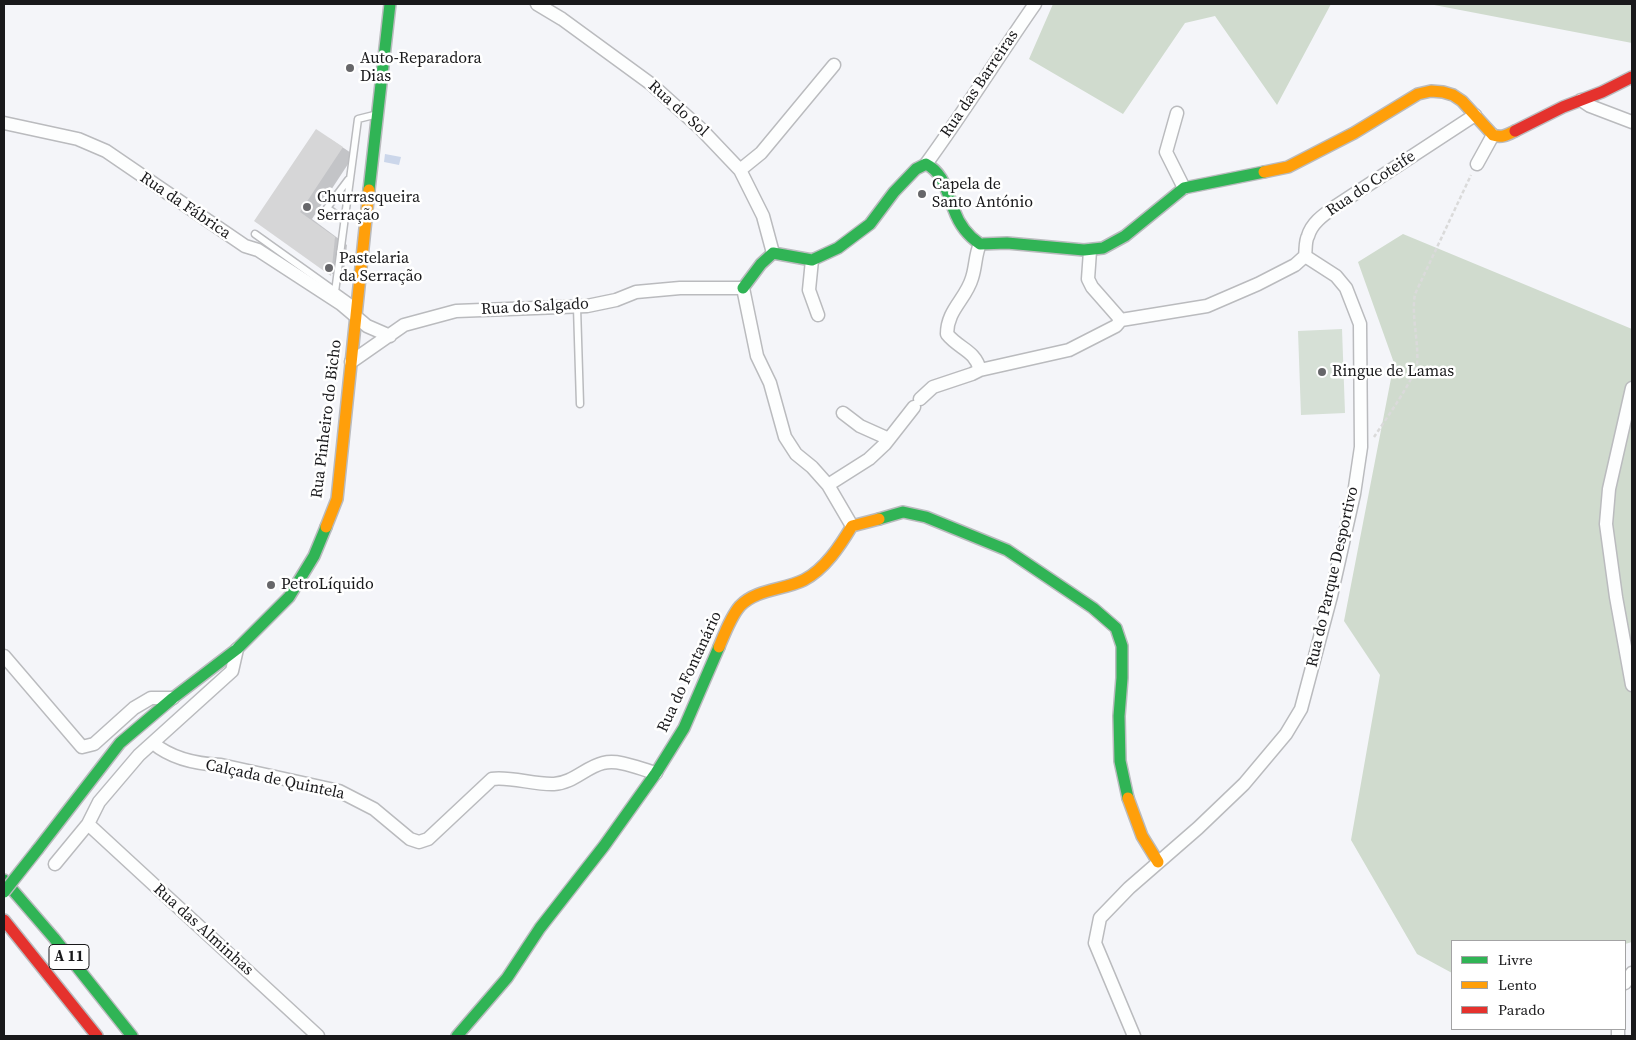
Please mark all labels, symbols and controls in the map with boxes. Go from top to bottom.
street label: Rua das Barreiras [937,27,1023,141]
place label: Auto-Reparadora Dias [360,49,482,87]
marker: Auto-Reparadora Dias [344,62,356,74]
street label: Rua do Sol [644,77,712,141]
street label: Rua do Coteife [1323,147,1419,221]
street label: Rua da Fábrica [136,168,234,244]
place label: Capela de Santo António [932,175,1033,213]
place label: Churrasqueira Serração [317,188,420,226]
marker: Capela de Santo António [916,188,928,200]
marker: Churrasqueira Serração [301,201,313,213]
place label: Pastelaria da Serração [339,249,422,287]
marker: Pastelaria da Serração [323,262,335,274]
street label: Rua do Salgado [481,295,589,319]
street label: Rua Pinheiro do Bicho [308,339,346,499]
place label: Ringue de Lamas [1332,362,1454,382]
marker: Ringue de Lamas [1316,366,1328,378]
street label: Rua do Parque Desportivo [1303,485,1363,669]
place label: PetroLíquido [281,575,374,595]
marker: PetroLíquido [265,579,277,591]
street label: Rua do Fontanário [654,608,726,736]
street label: Calçada de Quintela [204,756,346,804]
street label: Rua das Alminhas [149,880,257,980]
legend [1451,940,1626,1030]
road number: A 11 [49,944,89,970]
text: Livre [1498,949,1533,970]
text: Lento [1498,974,1537,995]
text: Parado [1498,999,1545,1020]

